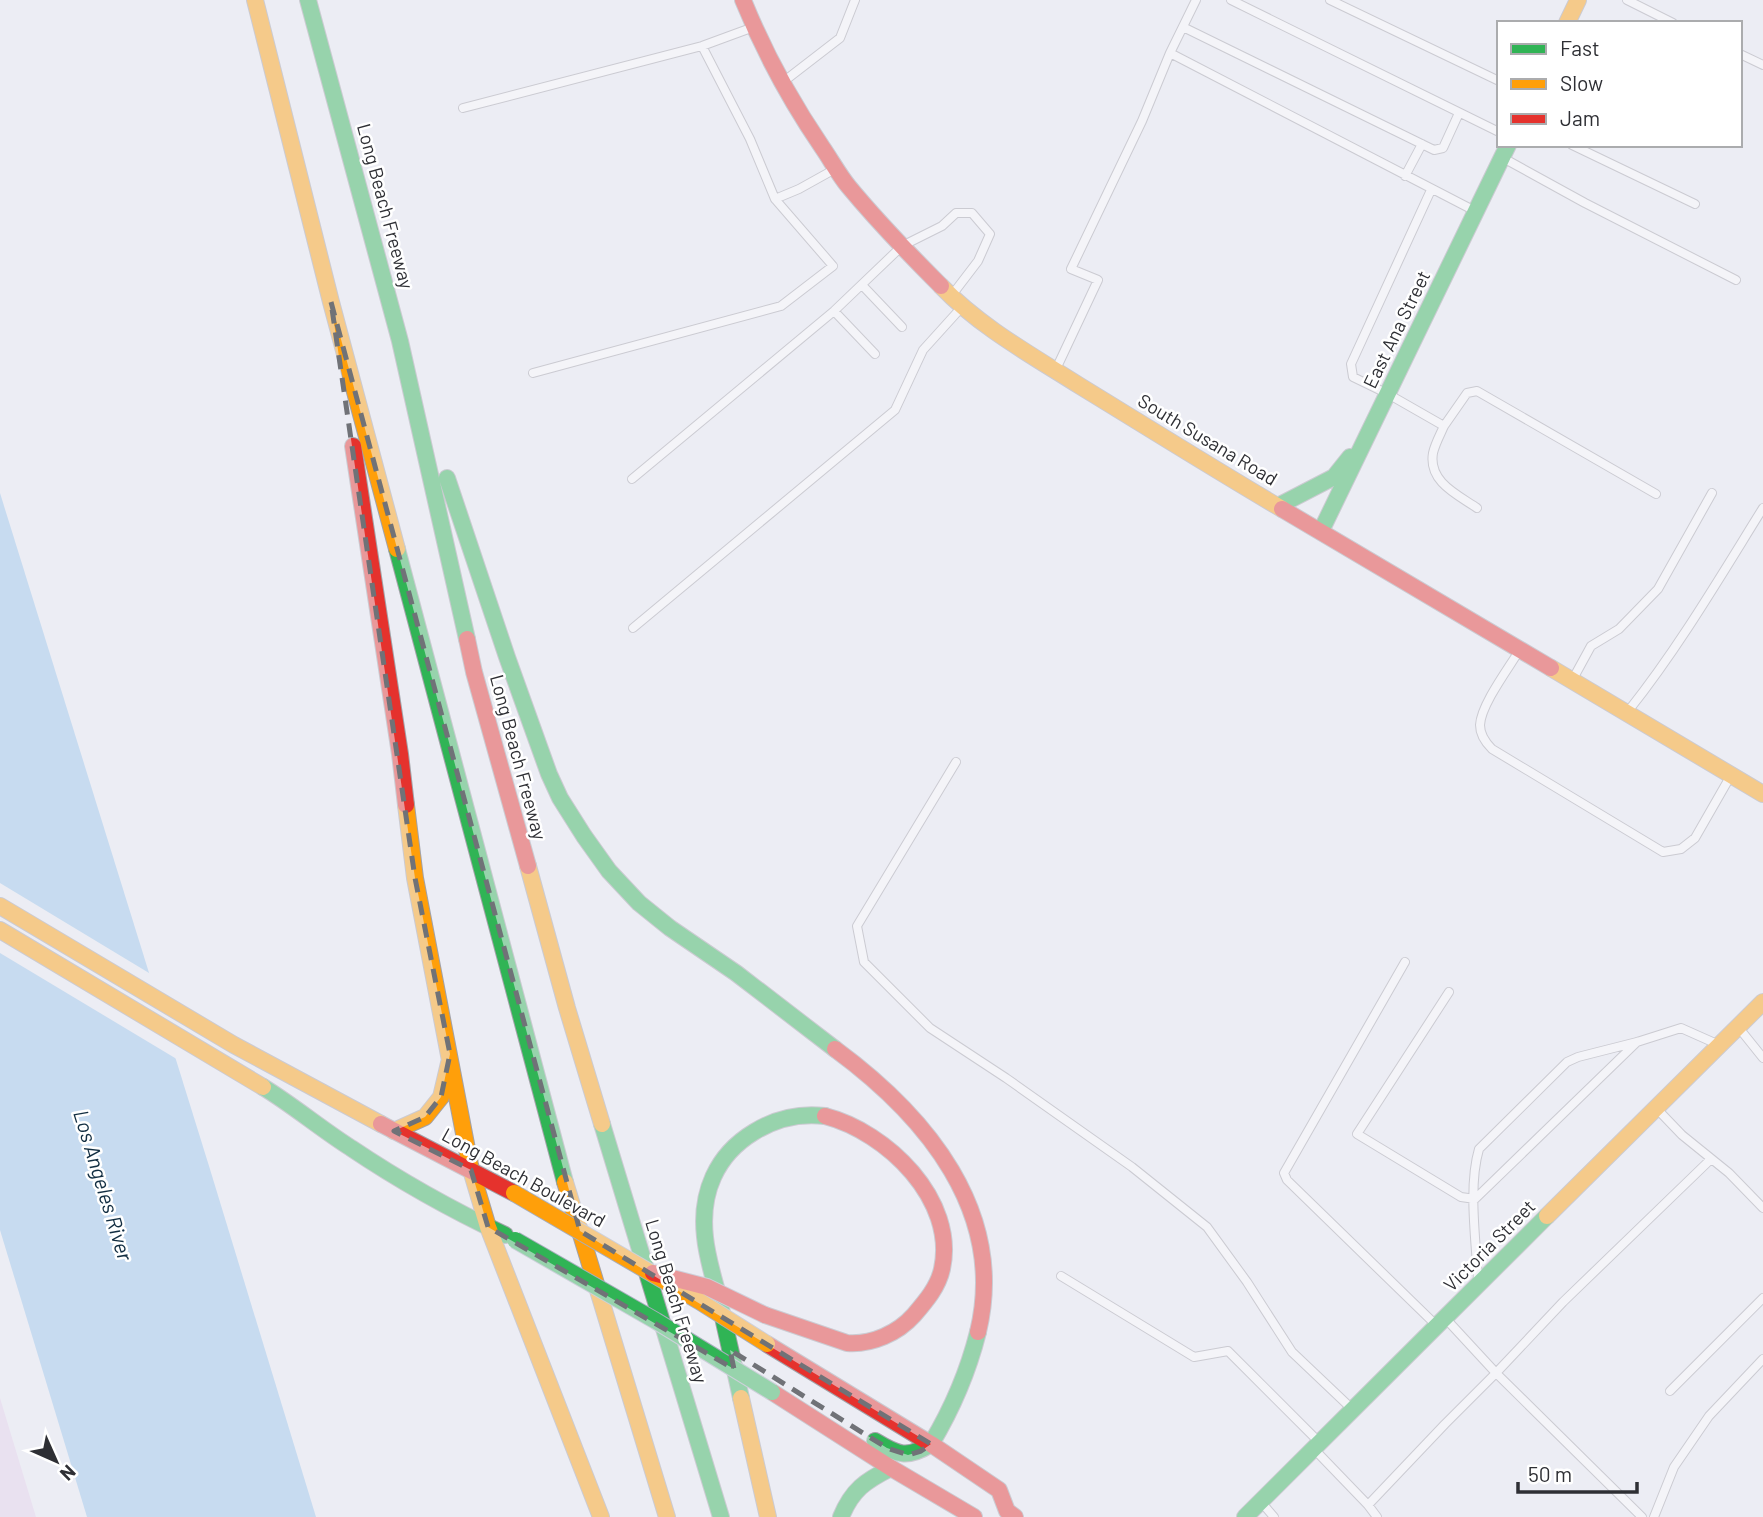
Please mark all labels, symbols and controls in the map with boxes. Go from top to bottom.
legend [1497,21,1742,147]
text: Fast [1560,35,1600,60]
text: Slow [1560,70,1603,95]
text: Jam [1560,105,1600,130]
street label: Long Beach Freeway [353,121,419,291]
street label: East Ana Street [1358,266,1434,392]
street label: South Susana Road [1134,388,1282,490]
street label: Long Beach Freeway [486,672,552,842]
water label: Los Angeles River [69,1107,139,1264]
street label: Long Beach Boulevard [438,1122,610,1232]
street label: Victoria Street [1438,1194,1540,1296]
street label: Long Beach Freeway [641,1216,713,1386]
north arrow [21,1426,91,1496]
scale bar [1518,1450,1637,1494]
text: N [56,1461,81,1486]
text: 50 m [1528,1461,1572,1486]

